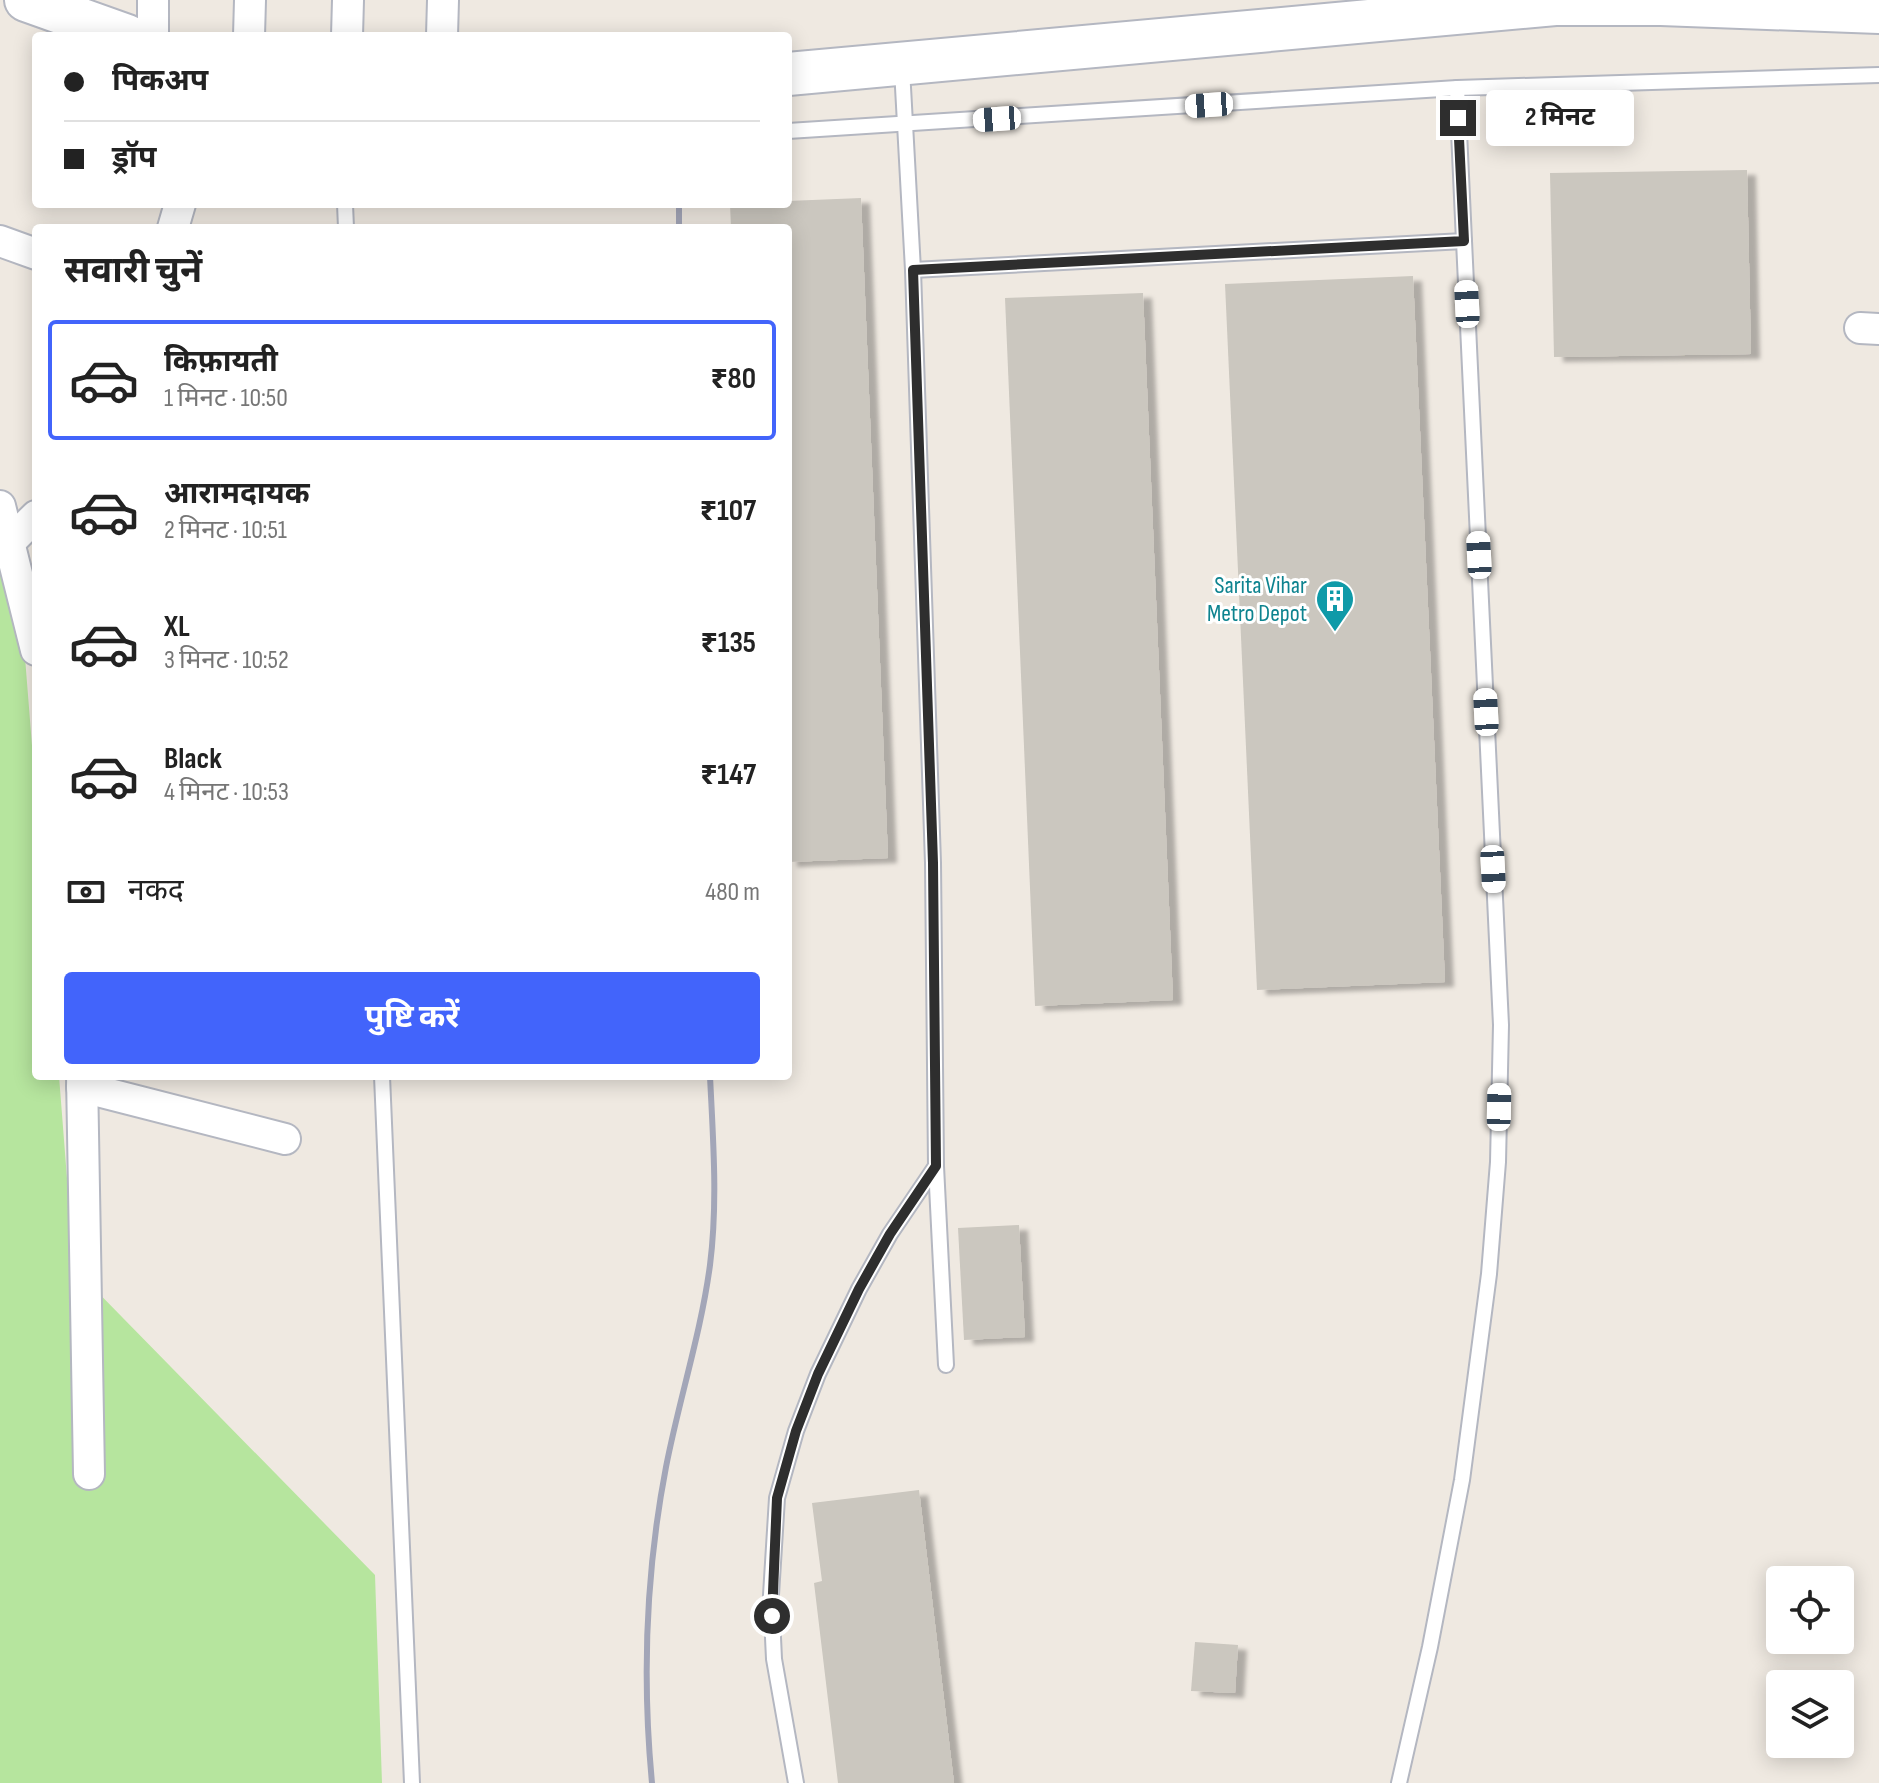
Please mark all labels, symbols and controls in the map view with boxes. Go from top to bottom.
text: पिकअप [112,63,208,99]
callout: 2 मिनट [1486,90,1634,146]
car [1184,91,1234,119]
route end [1440,100,1476,136]
text: 2 मिनट [1525,102,1595,133]
car [972,105,1022,133]
text: ड्रॉप [112,140,156,176]
text: सवारी चुनें [64,250,202,293]
car [1454,279,1480,329]
icon: car [68,344,140,416]
text: किफ़ायती [164,344,278,380]
text: ₹80 [710,361,756,397]
text: 1 मिनट · 10:50 [164,383,288,414]
icon: car [68,476,140,548]
text: आरामदायक [164,476,310,512]
text: ₹107 [700,493,756,529]
text: 2 मिनट · 10:51 [164,515,287,546]
car [1466,530,1492,580]
place label: Sarita Vihar Metro Depot [1207,571,1307,628]
building icon: Sarita Vihar Metro Depot [1314,578,1356,633]
icon: car [68,608,140,680]
text: XL [164,609,190,645]
text: ₹135 [700,625,756,661]
text: 3 मिनट · 10:52 [164,645,289,676]
car [1473,687,1499,737]
icon: car [68,740,140,812]
text: Black [164,741,222,777]
text: ₹147 [700,757,756,793]
text: 4 मिनट · 10:53 [164,777,289,808]
car [1480,844,1506,894]
icon: cash [64,870,108,914]
text: नकद [128,873,184,909]
text: 480 m [705,877,760,908]
button: पुष्टि करें [64,972,760,1064]
car [1487,1083,1511,1131]
map controls [1766,1566,1854,1758]
button: locate [1766,1566,1854,1654]
route start [754,1598,790,1634]
button: layers [1766,1670,1854,1758]

